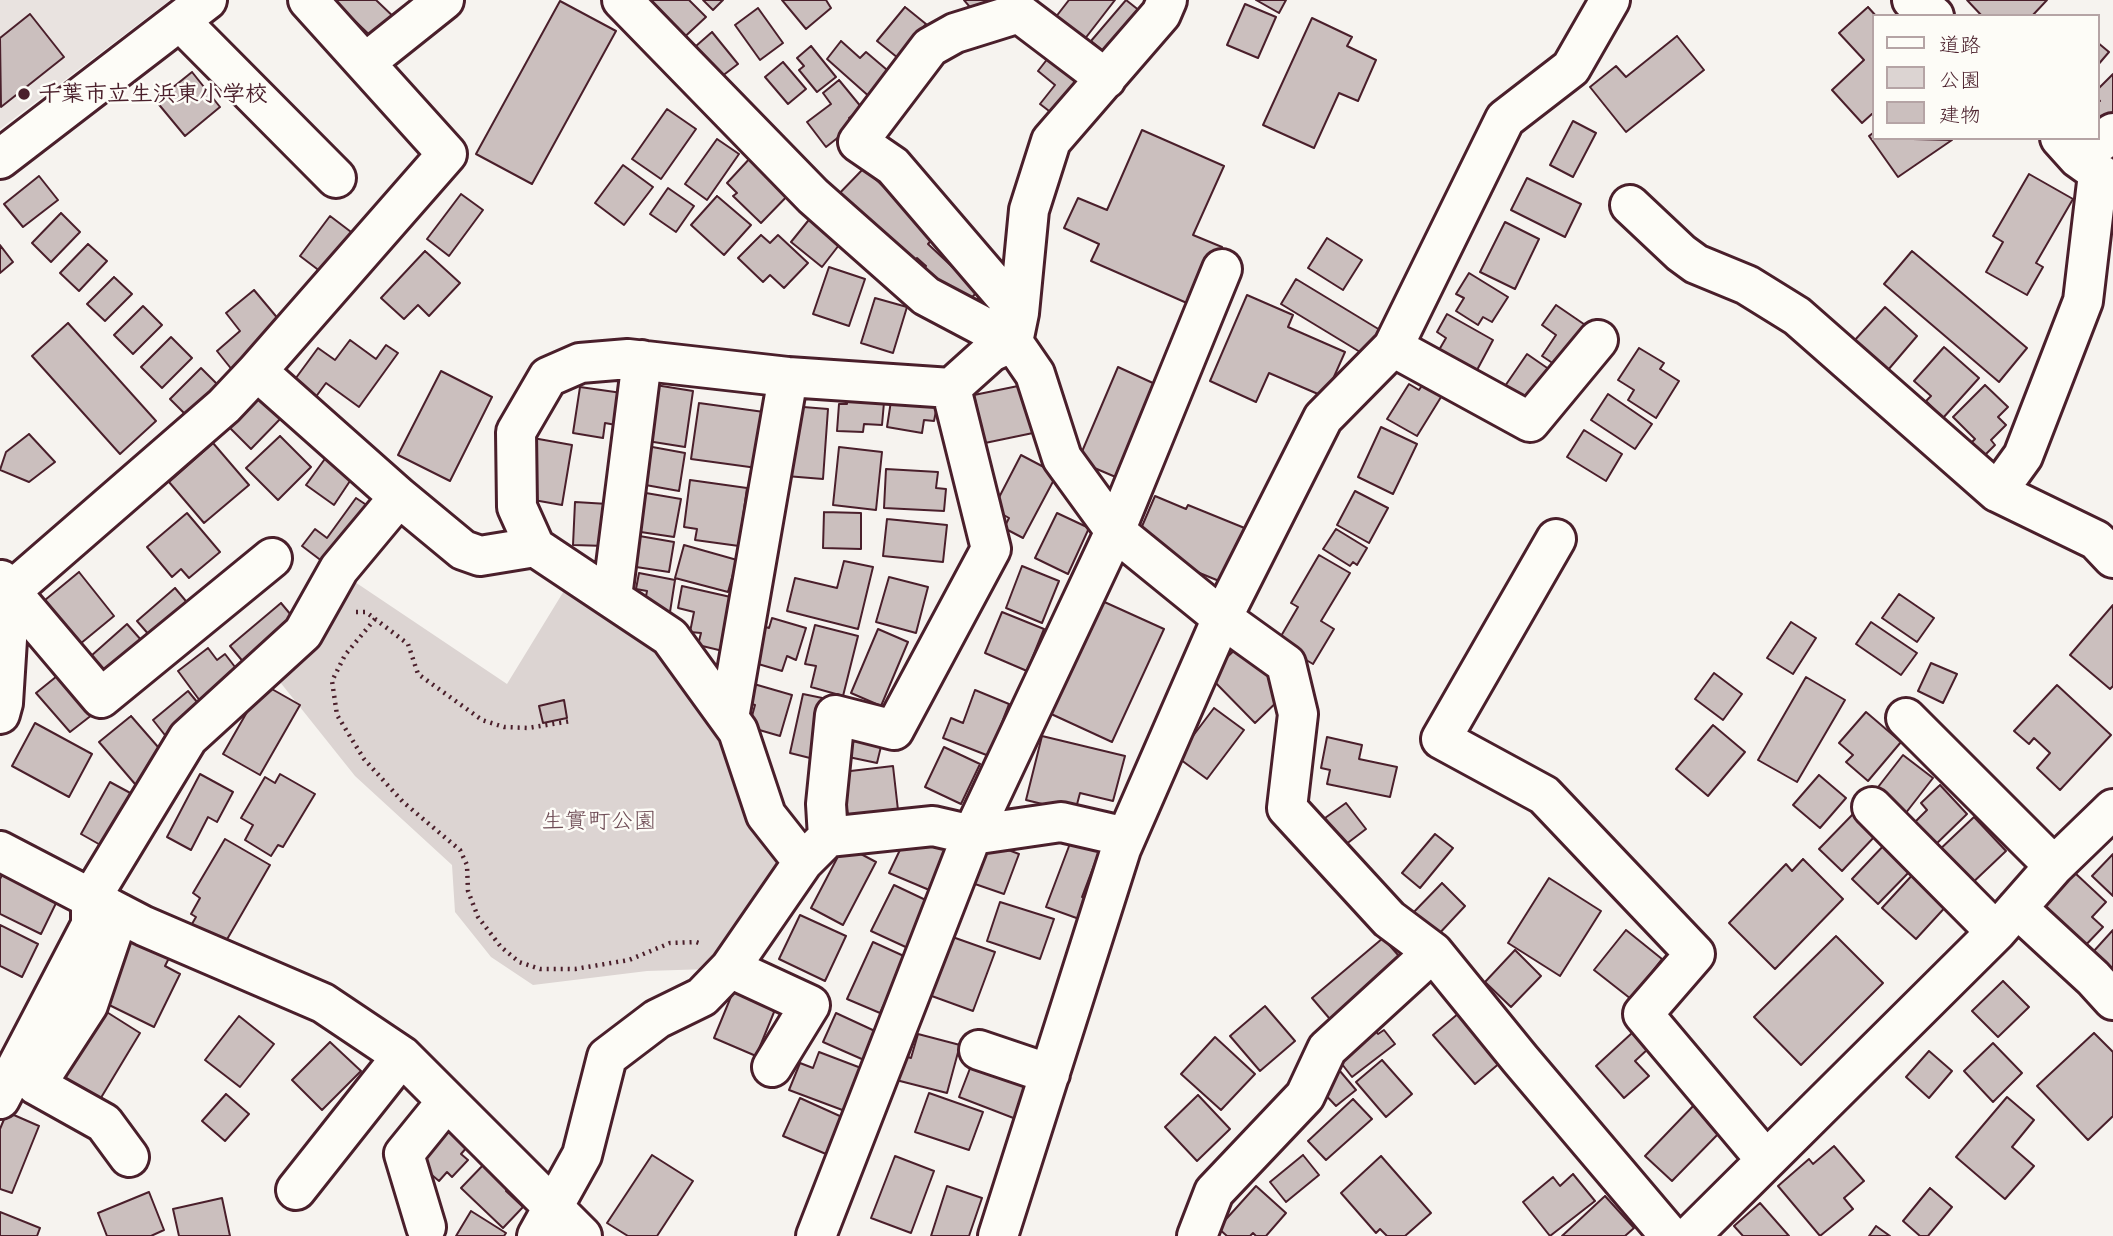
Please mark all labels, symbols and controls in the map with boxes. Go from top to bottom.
legend [1871,14,2099,140]
text: 道路 [1939,33,1981,57]
text: 公園 [1939,68,1981,92]
place label: 千葉市立生浜東小学校 [38,80,268,108]
marker: 千葉市立生浜東小学校 [16,86,32,102]
text: 建物 [1939,103,1981,127]
park label: 生實町公園 [542,807,656,835]

